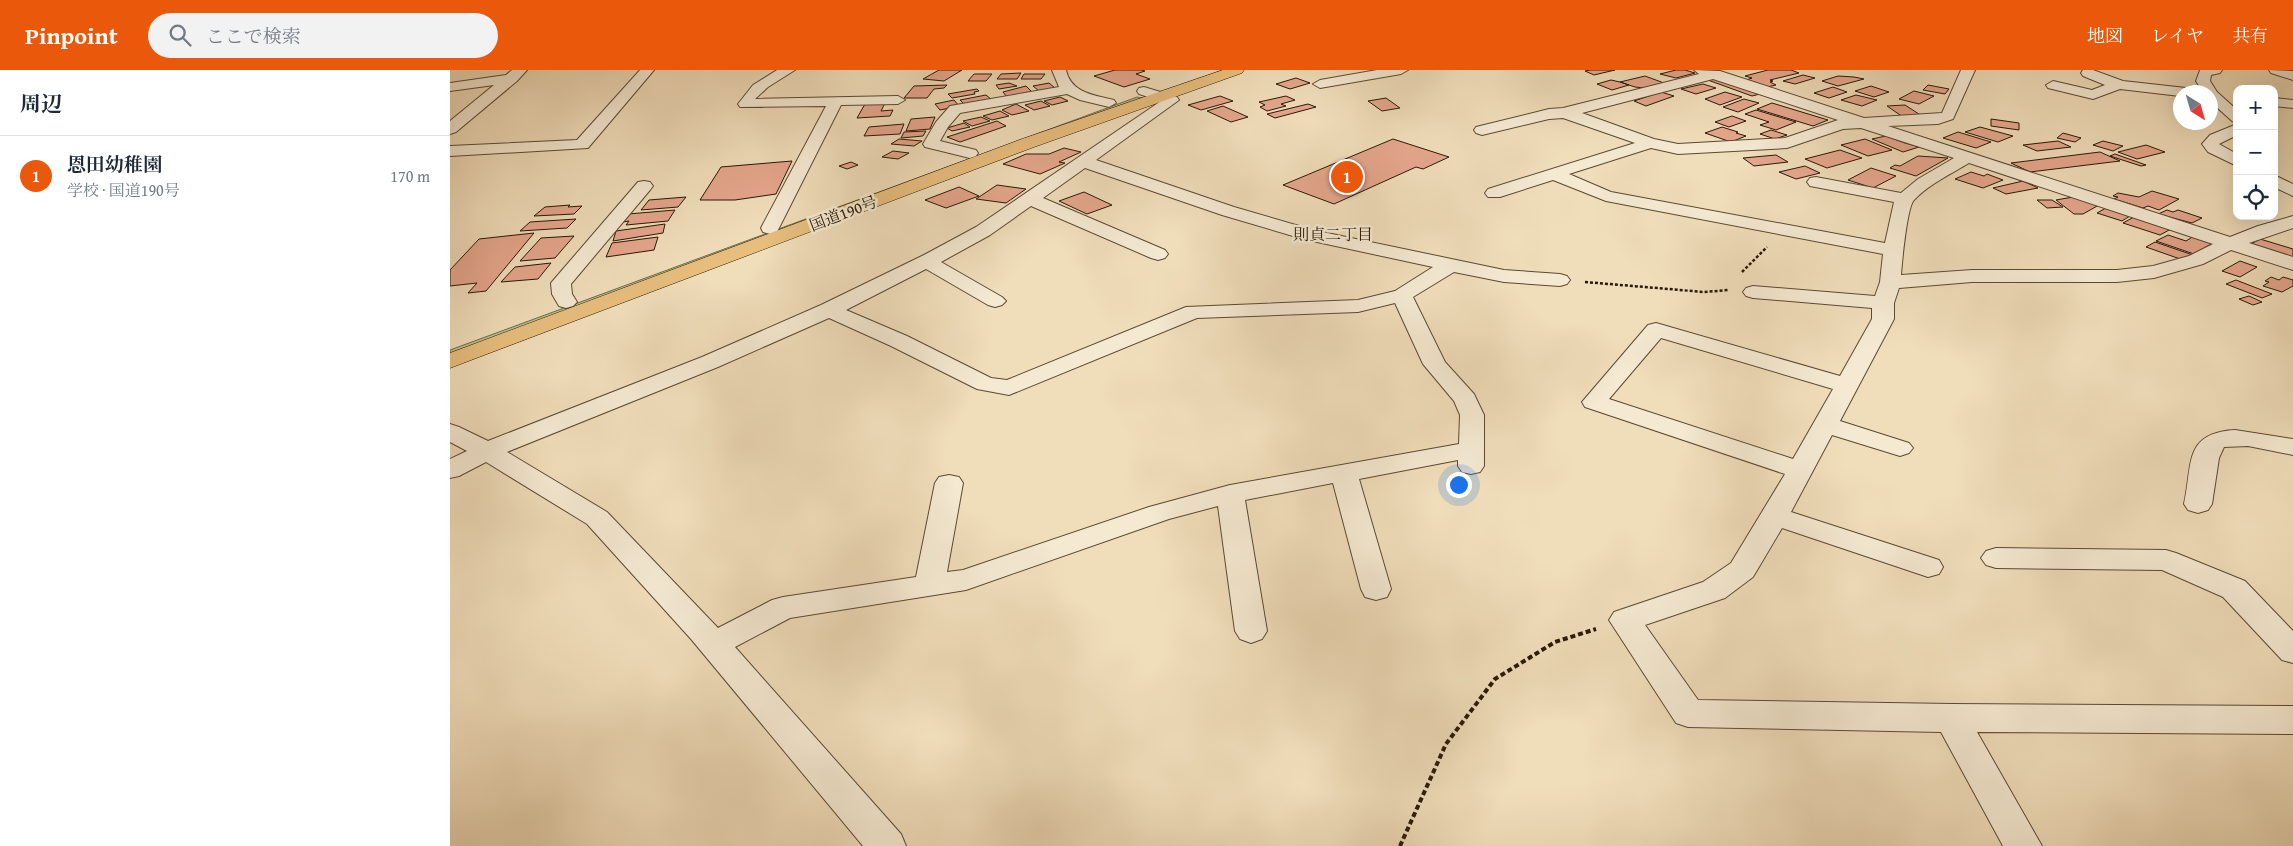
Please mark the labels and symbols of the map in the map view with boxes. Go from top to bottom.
north arrow [2173,85,2218,130]
pin: 1 [1331,158,1363,196]
street label: 国道190号 [805,189,881,237]
district label: 則貞二丁目 [1293,222,1373,246]
your location [1446,472,1472,498]

